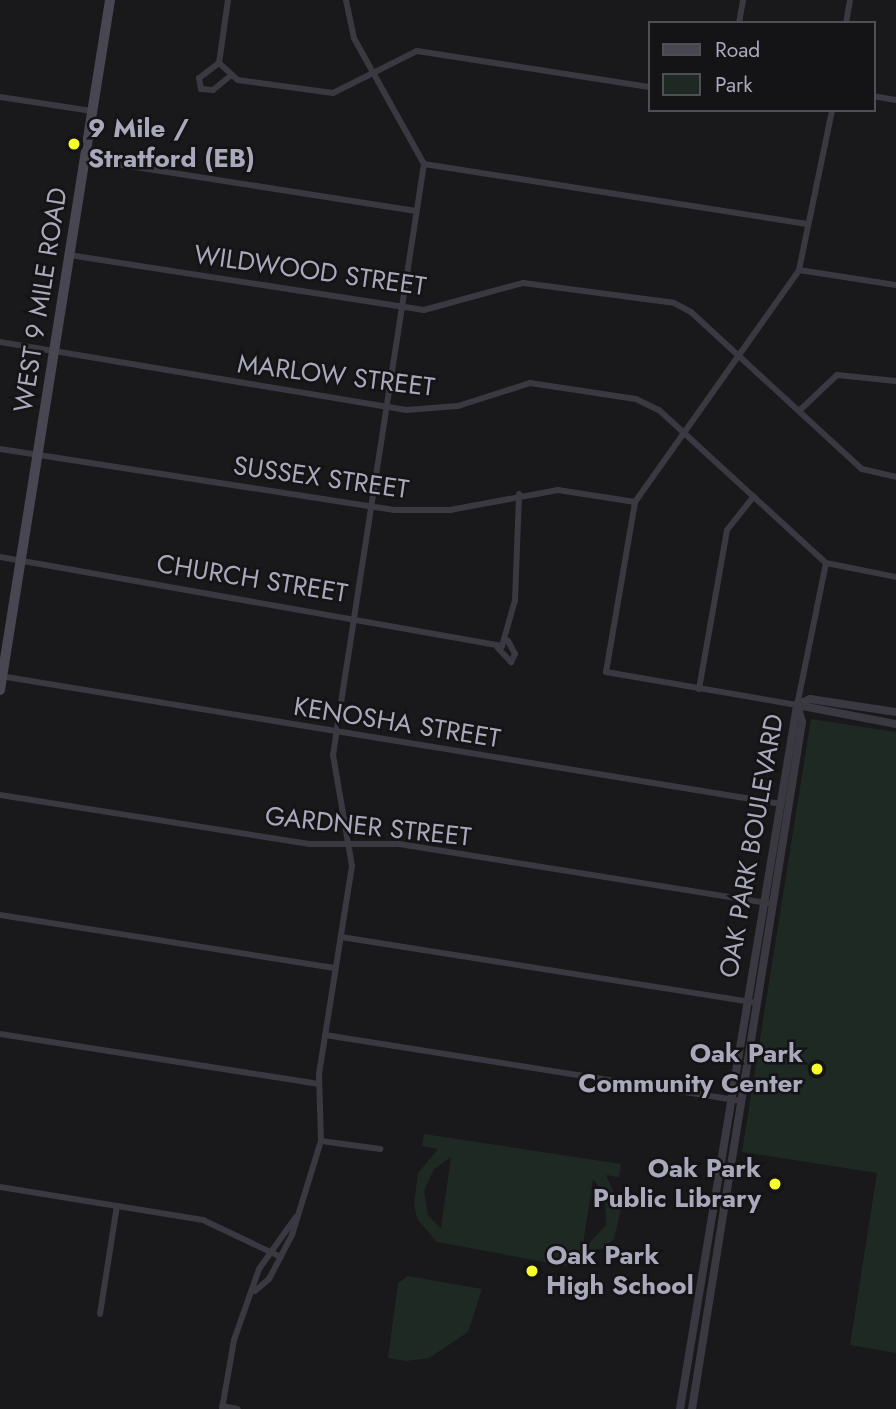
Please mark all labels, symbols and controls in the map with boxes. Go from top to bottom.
legend [648,21,875,112]
text: Road [715,35,760,65]
text: Park [715,70,752,100]
place label: 9 Mile / Stratford (EB) [88,113,255,174]
marker: 9 Mile / Stratford (EB) [66,136,82,152]
street label: WEST 9 MILE ROAD [8,185,74,415]
street label: WILDWOOD STREET [192,239,428,303]
street label: MARLOW STREET [236,348,436,404]
street label: SUSSEX STREET [231,450,411,506]
street label: CHURCH STREET [154,548,350,610]
street label: KENOSHA STREET [291,691,503,755]
street label: OAK PARK BOULEVARD [713,712,791,980]
street label: GARDNER STREET [263,801,473,853]
place label: Oak Park Community Center [578,1038,803,1100]
marker: Oak Park Community Center [809,1061,825,1077]
place label: Oak Park Public Library [593,1153,761,1214]
marker: Oak Park Public Library [767,1176,783,1192]
place label: Oak Park High School [546,1240,694,1302]
marker: Oak Park High School [524,1263,540,1279]

